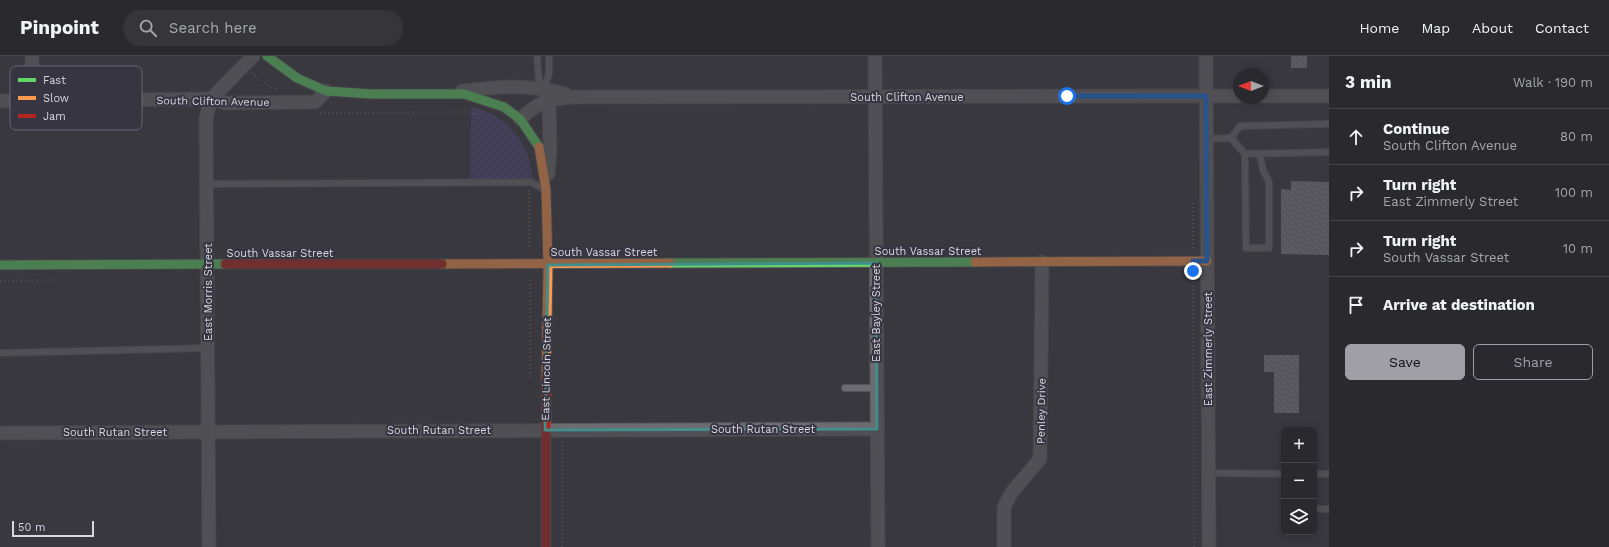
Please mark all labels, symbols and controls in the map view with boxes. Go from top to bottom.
search box [123,10,403,46]
text: Pinpoint [20,16,99,39]
icon: search [137,17,159,39]
text: Search here [169,19,257,37]
text: Home [1359,20,1399,36]
text: Map [1421,20,1450,36]
text: About [1472,20,1513,36]
text: Contact [1535,20,1589,36]
legend [10,66,142,130]
north arrow [1233,68,1269,104]
text: 3 min [1345,72,1391,92]
text: Fast [43,74,66,87]
text: Walk · 190 m [1513,75,1593,90]
route start [1058,87,1076,105]
street label: South Clifton Avenue [850,91,964,104]
text: Slow [43,92,69,105]
street label: South Clifton Avenue [156,94,270,109]
text: Jam [43,110,66,123]
text: Continue [1383,120,1450,138]
icon: ahead [1345,126,1367,148]
text: 80 m [1560,129,1593,144]
text: South Clifton Avenue [1383,138,1517,153]
text: Turn right [1383,176,1456,194]
icon: right [1345,182,1367,204]
text: 100 m [1555,185,1593,200]
text: East Zimmerly Street [1383,194,1518,209]
text: Turn right [1383,232,1456,250]
icon: right [1345,238,1367,260]
text: 10 m [1563,241,1593,256]
street label: East Morris Street [202,243,215,341]
street label: South Vassar Street [875,245,982,258]
street label: South Vassar Street [551,246,658,259]
street label: South Vassar Street [227,247,334,260]
text: South Vassar Street [1383,250,1509,265]
route end [1184,262,1202,280]
street label: East Bayley Street [870,264,883,362]
street label: East Zimmerly Street [1202,291,1215,406]
icon: arrive [1345,294,1367,316]
text: Arrive at destination [1383,296,1535,314]
street label: East Lincoln Street [539,317,554,421]
button: Save [1345,344,1465,380]
button: Share [1473,344,1593,380]
street label: Penley Drive [1034,378,1049,444]
street label: South Rutan Street [711,423,815,436]
street label: South Rutan Street [387,424,491,437]
street label: South Rutan Street [63,426,167,439]
map controls [1281,427,1317,535]
button: + [1281,427,1317,463]
button: − [1281,463,1317,499]
button: layers [1281,499,1317,535]
scale bar [12,519,94,538]
text: 50 m [18,521,45,534]

